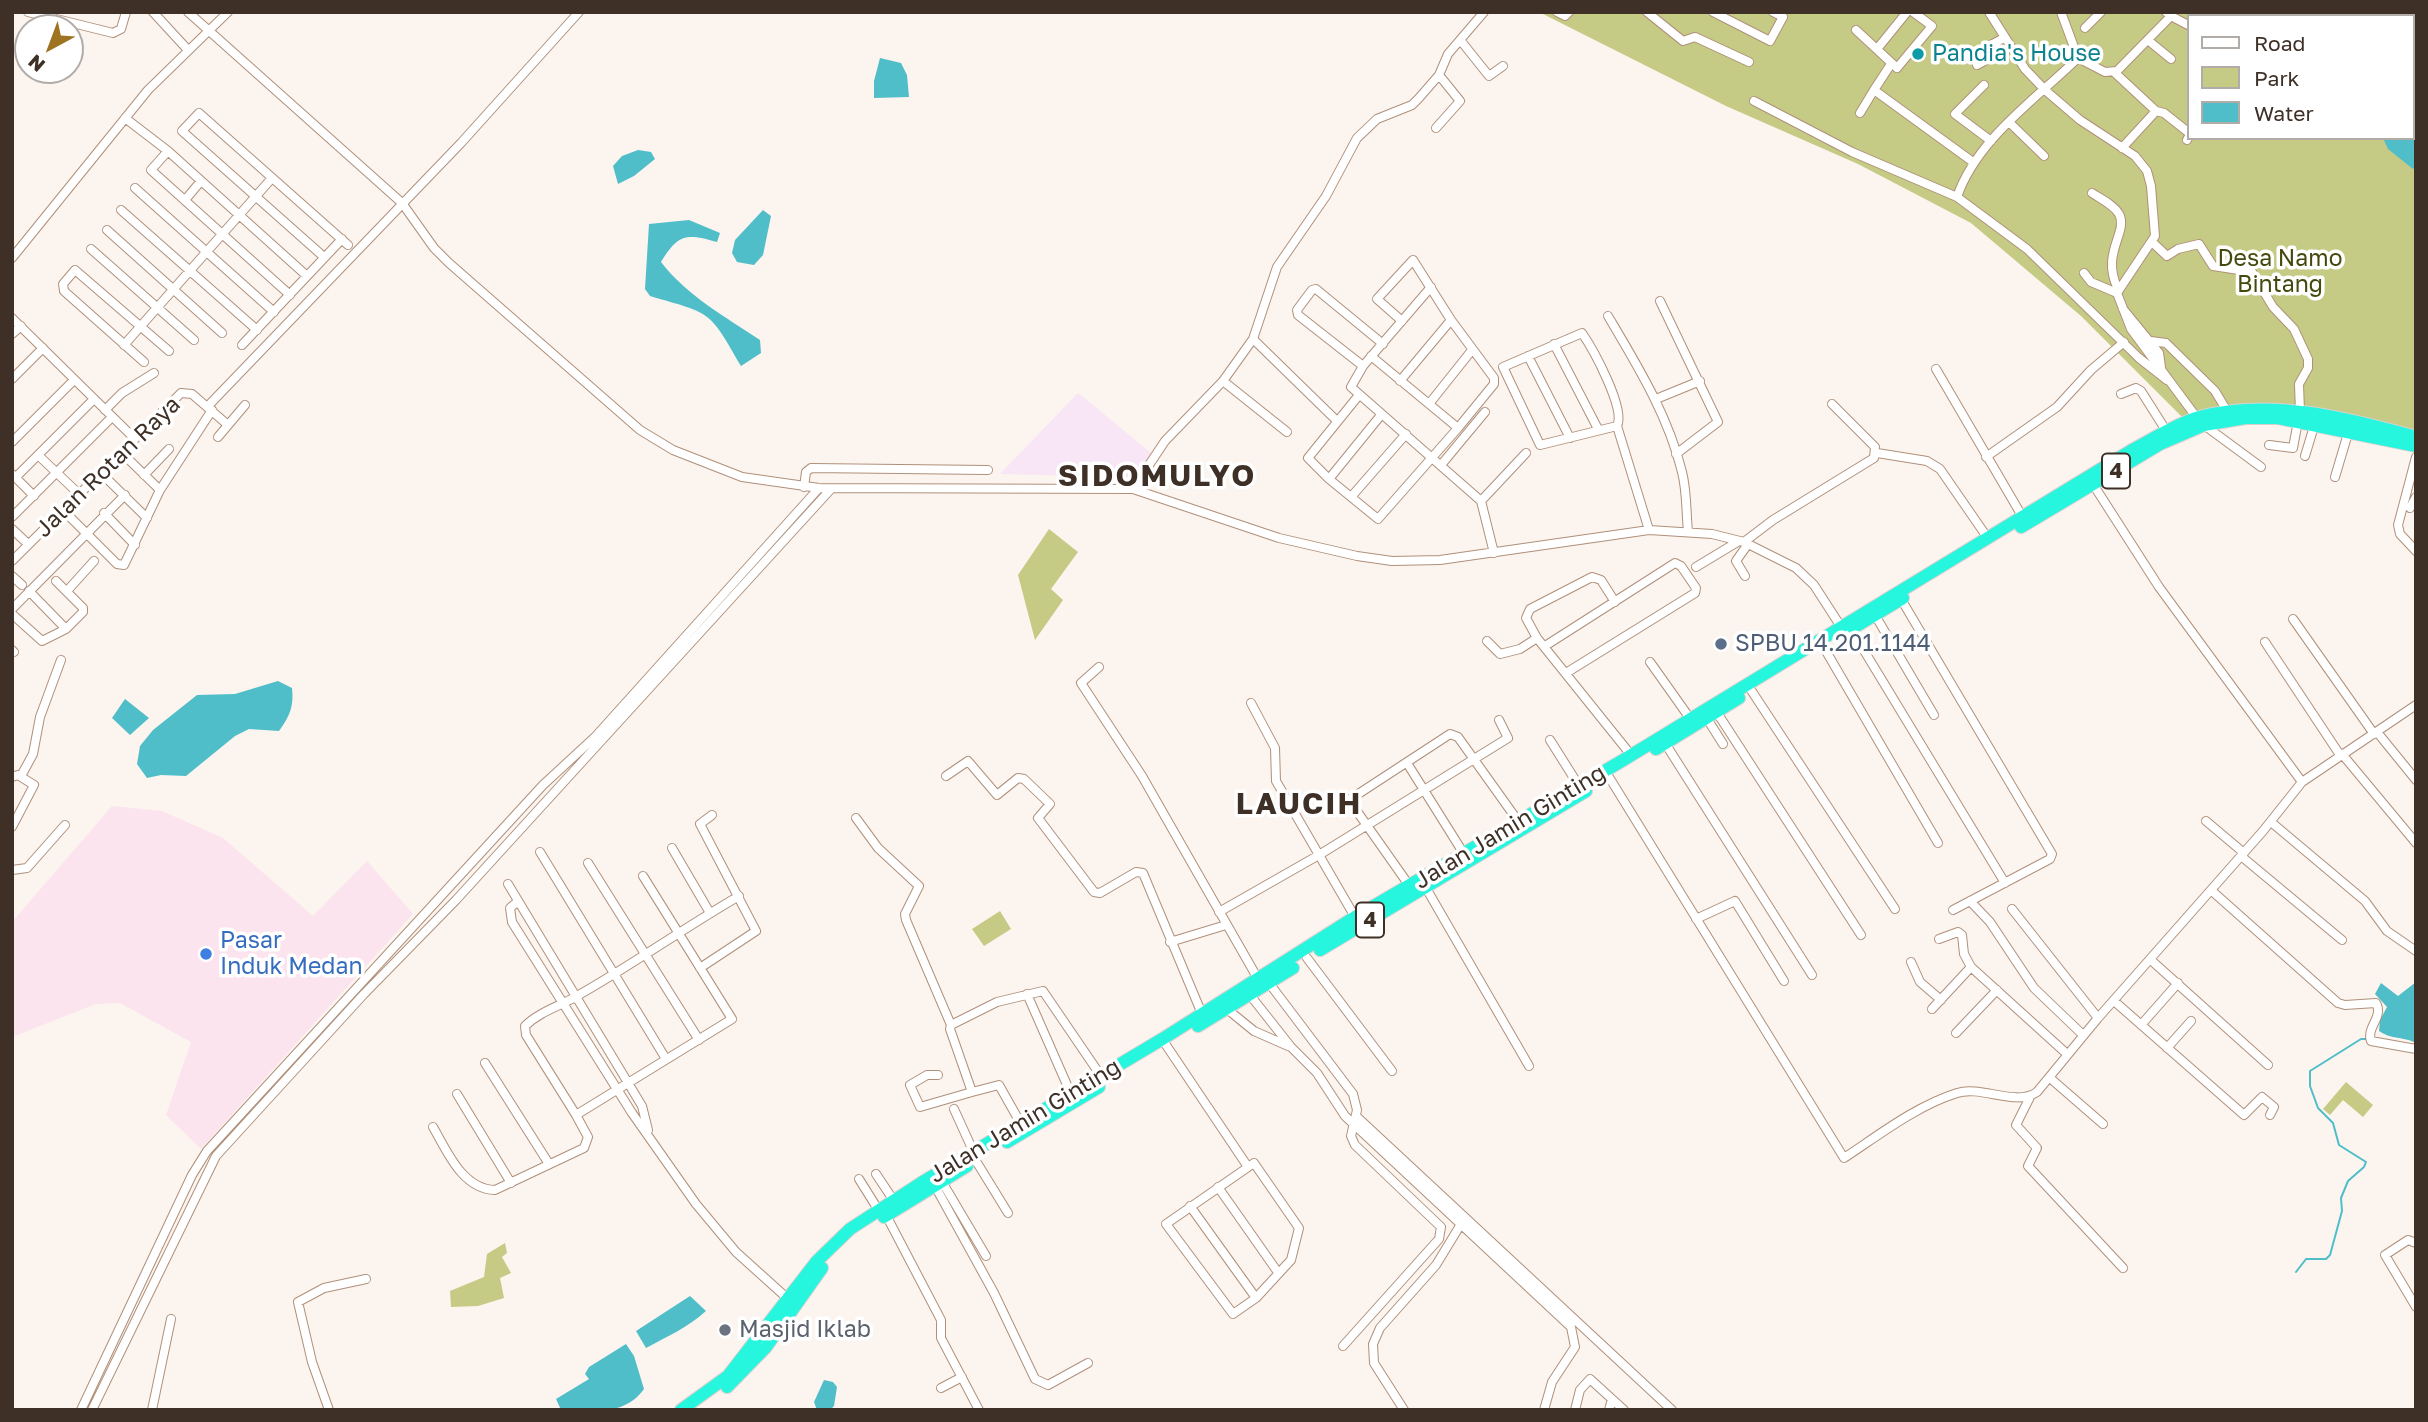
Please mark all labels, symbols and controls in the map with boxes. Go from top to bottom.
north arrow [14,14,84,84]
legend [2186,14,2414,140]
text: Road [2254,30,2305,56]
place label: Pandia's House [1932,40,2101,68]
marker: Pandia's House [1910,46,1926,62]
text: N [23,50,49,77]
text: Park [2254,65,2299,91]
text: Water [2254,100,2314,126]
park label: Desa Namo Bintang [2217,245,2343,299]
street label: Jalan Rotan Raya [30,391,186,543]
road number: 4 [2102,454,2130,489]
district label: SIDOMULYO [1059,458,1255,494]
place label: SPBU 14.201.1144 [1735,630,1931,658]
marker: SPBU 14.201.1144 [1713,636,1729,652]
street label: Jalan Jamin Ginting [1409,759,1611,895]
district label: LAUCIH [1237,786,1361,822]
road number: 4 [1356,902,1384,937]
place label: Pasar Induk Medan [220,927,363,981]
marker: Pasar Induk Medan [198,946,214,962]
street label: Jalan Jamin Ginting [924,1053,1126,1189]
place label: Masjid Iklab [739,1316,871,1344]
marker: Masjid Iklab [717,1322,733,1338]

